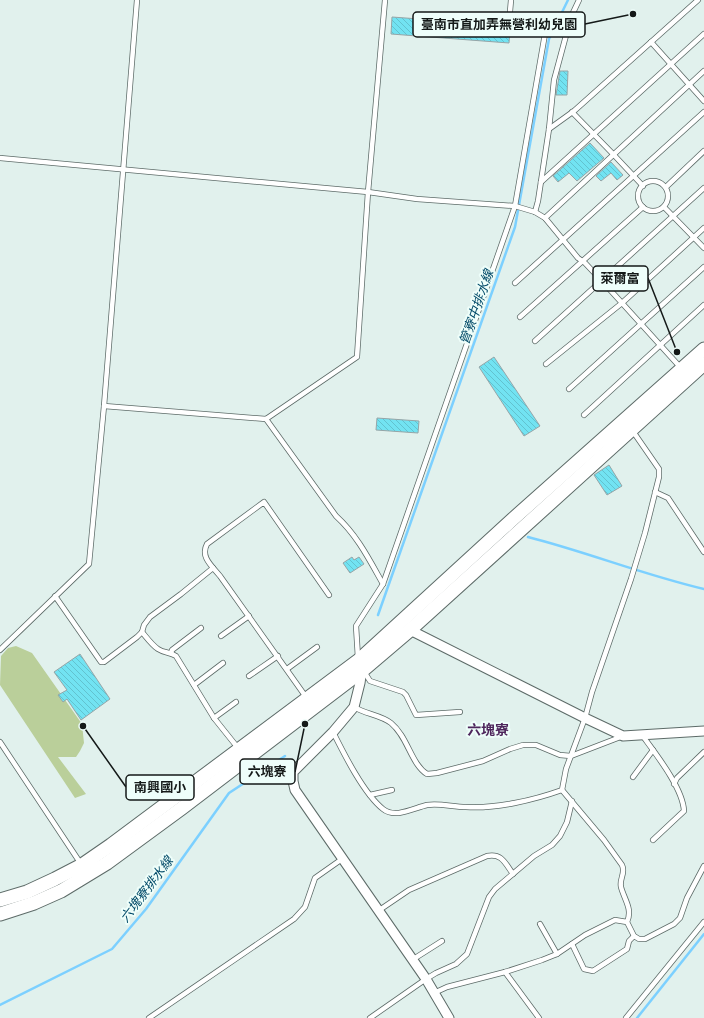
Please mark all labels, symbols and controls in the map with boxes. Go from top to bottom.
callout: 臺南市直加弄無營利幼兒園 [413,12,585,37]
text: 臺南市直加弄無營利幼兒園 [421,16,577,33]
water label: 管寮中排水線 [456,266,498,347]
callout: 萊爾富 [593,266,648,291]
text: 萊爾富 [600,270,640,287]
district label: 六塊寮 [467,721,509,739]
callout: 六塊寮 [240,759,295,784]
text: 六塊寮 [247,763,287,780]
callout: 南興國小 [126,775,194,800]
text: 南興國小 [134,779,187,796]
water label: 六塊寮排水線 [116,851,178,926]

